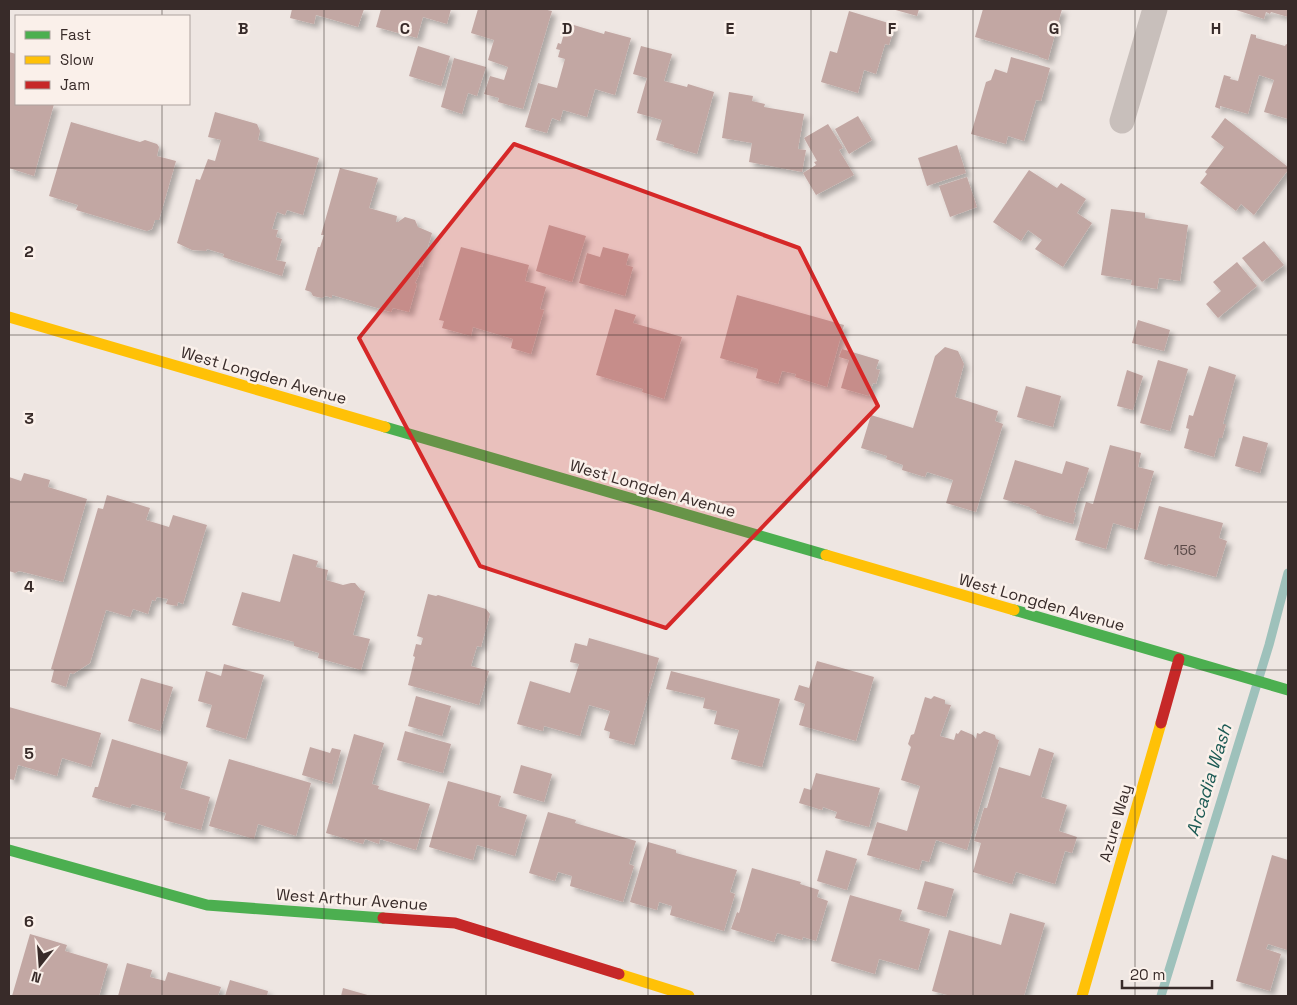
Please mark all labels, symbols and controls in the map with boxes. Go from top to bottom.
legend [15,15,190,105]
text: B [238,18,248,39]
text: C [400,18,410,39]
text: D [562,18,572,39]
text: E [726,18,735,39]
text: F [888,18,897,39]
text: G [1049,18,1059,39]
text: H [1211,18,1221,39]
text: Fast [60,25,91,44]
text: Slow [60,50,94,69]
text: Jam [60,75,90,94]
text: 2 [24,241,34,262]
street label: West Longden Avenue [178,342,349,409]
text: 3 [24,408,34,429]
street label: West Longden Avenue [567,455,738,522]
house number: 156 [1174,541,1196,559]
street label: West Longden Avenue [956,569,1127,636]
text: 4 [24,576,34,597]
water label: Arcadia Wash [1181,720,1237,839]
text: 5 [24,743,34,764]
street label: Azure Way [1094,782,1137,865]
street label: West Arthur Avenue [275,884,429,915]
text: 6 [24,911,34,932]
north arrow [15,940,65,990]
scale bar [1122,958,1212,990]
text: 20 m [1130,965,1165,984]
text: N [29,967,43,987]

